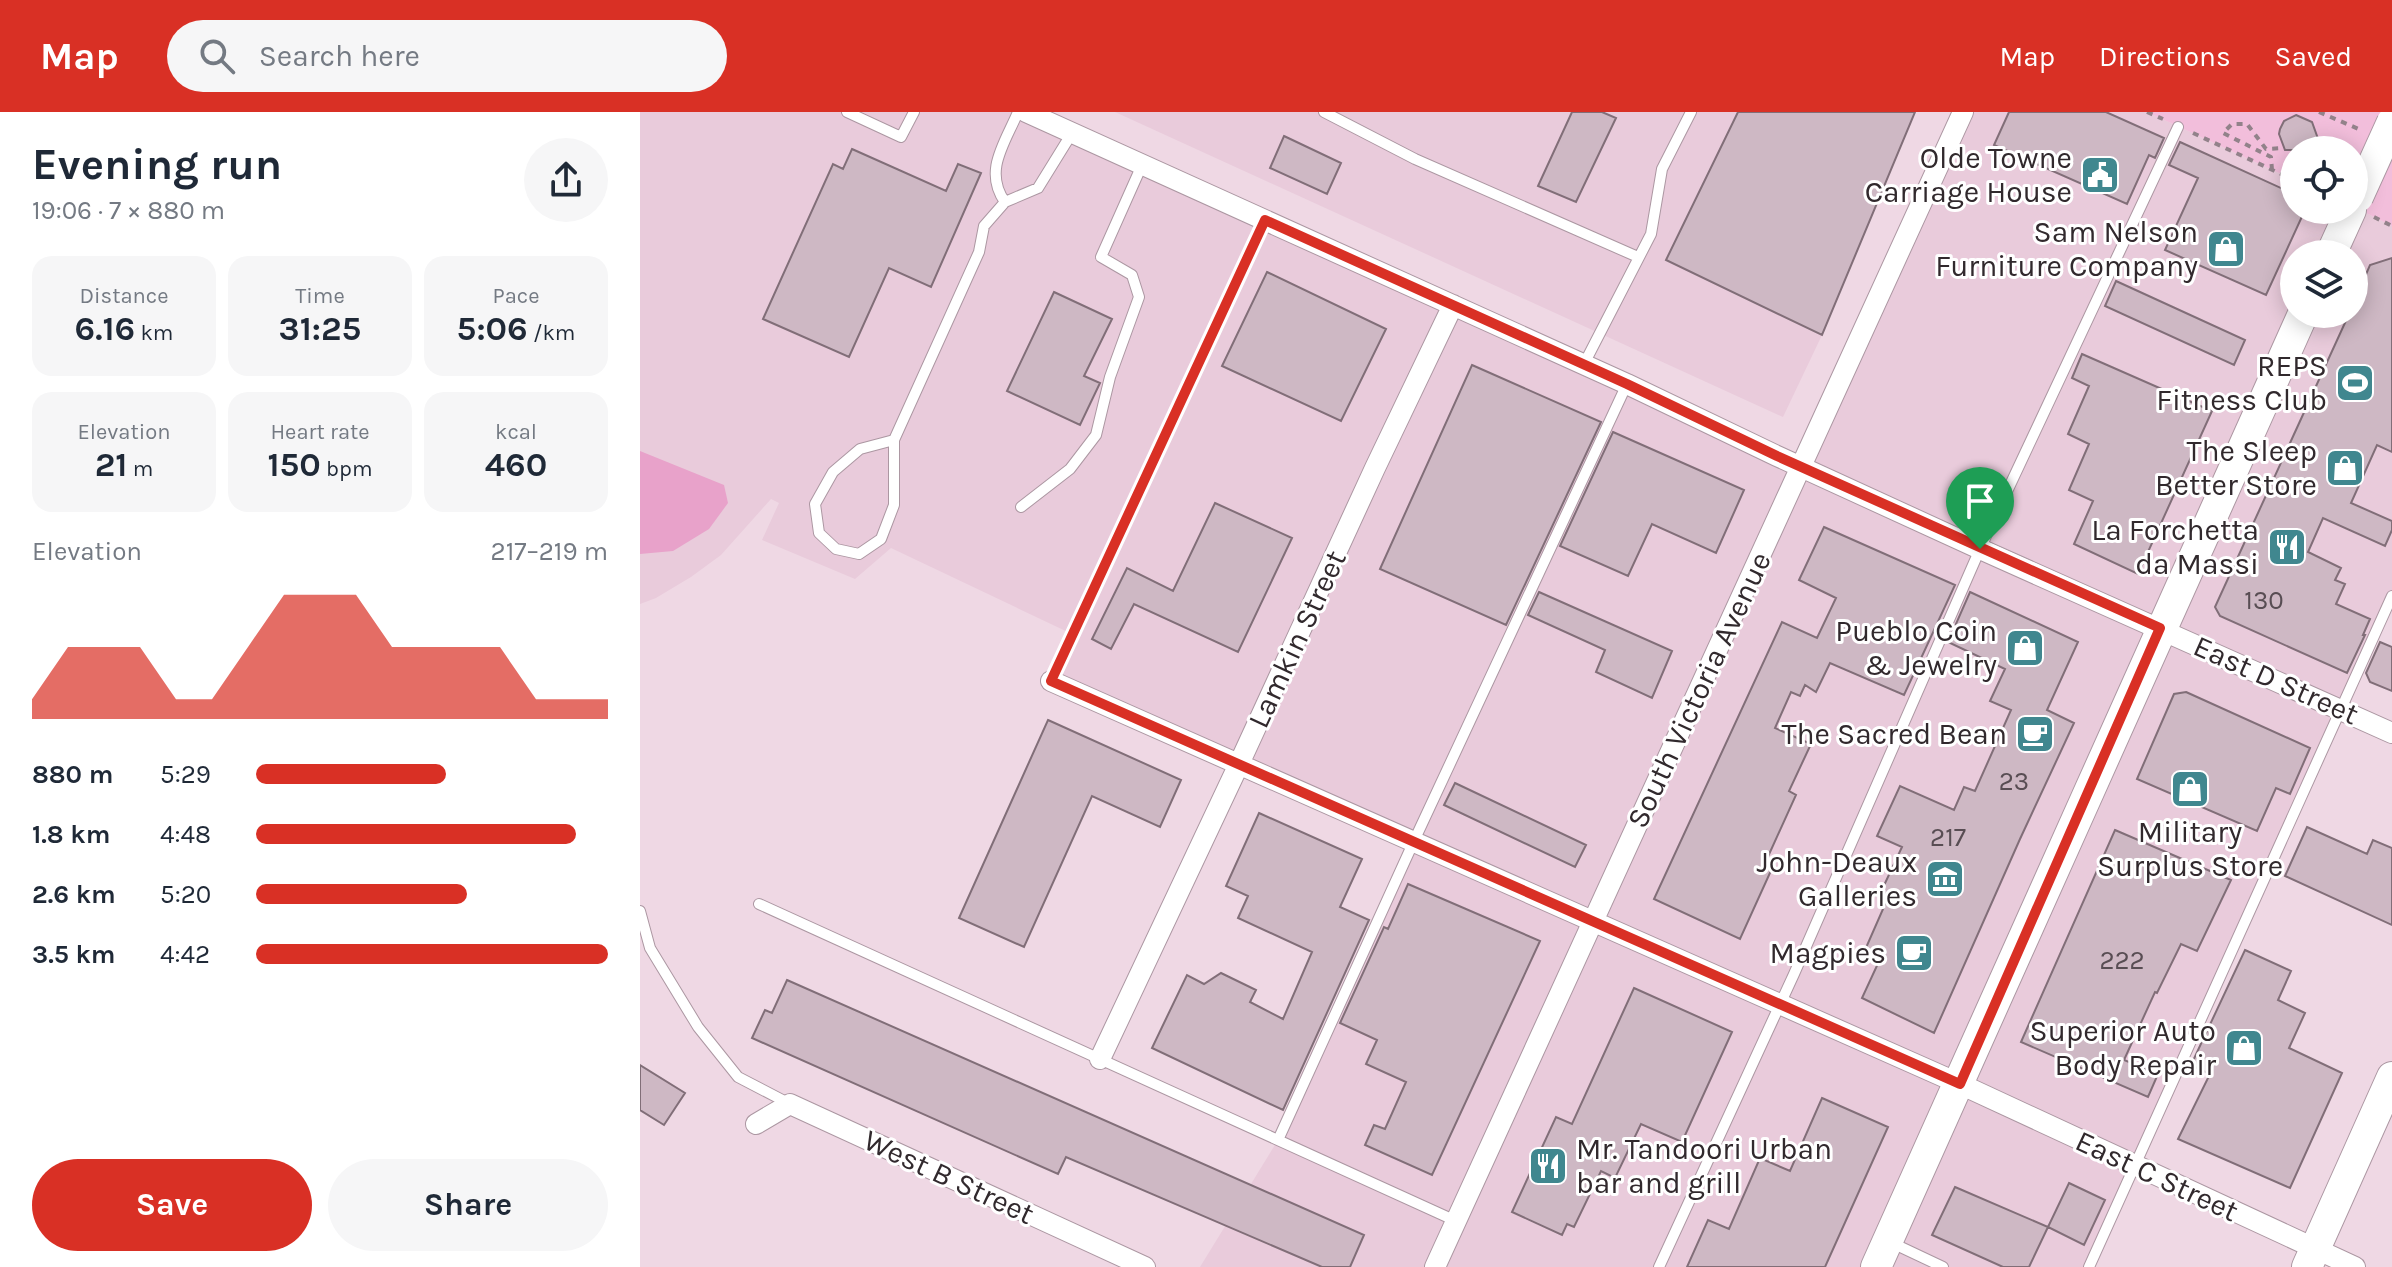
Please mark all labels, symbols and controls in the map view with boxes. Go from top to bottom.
search box [167,20,727,92]
text: Map [40,34,119,79]
icon: search [195,34,239,78]
text: Search here [259,38,420,74]
text: Map [2000,40,2055,73]
text: Directions [2099,40,2231,73]
text: Saved [2275,40,2352,73]
map controls [2280,136,2368,328]
button: locate [2280,136,2368,224]
button: share [524,138,608,222]
text: Evening run [32,139,282,190]
place label: Olde Towne Carriage House [1865,140,2072,210]
public building icon: Olde Towne Carriage House [2079,154,2121,196]
text: 19:06 · 7 × 880 m [32,195,225,226]
place label: Sam Nelson Furniture Company [1935,214,2198,284]
shop icon: Sam Nelson Furniture Company [2205,228,2247,270]
button: layers [2280,240,2368,328]
text: Distance [80,283,168,309]
text: Time [295,283,345,309]
text: Pace [493,283,539,309]
text: 6.16 [75,309,135,349]
text: 31:25 [279,309,361,349]
text: 5:06 [457,309,528,349]
text: km [135,320,173,346]
text: /km [528,320,575,346]
place label: REPS Fitness Club [2156,348,2327,418]
sports icon: REPS Fitness Club [2334,362,2376,404]
text: Elevation [77,419,171,445]
text: Heart rate [270,419,370,445]
text: kcal [495,419,537,445]
place label: The Sleep Better Store [2155,433,2317,503]
text: 21 [95,445,127,485]
text: 150 [267,445,321,485]
text: 460 [485,445,547,485]
shop icon: The Sleep Better Store [2324,447,2366,489]
text: m [127,456,153,482]
text: bpm [321,456,373,482]
pin [1946,467,2014,549]
icon: arrive [1958,479,2002,523]
place label: La Forchetta da Massi [2091,512,2259,582]
restaurant icon: La Forchetta da Massi [2266,526,2308,568]
text: Elevation [32,536,142,567]
text: 217–219 m [491,536,608,567]
street label: Lamkin Street [1240,544,1354,734]
street label: South Victoria Avenue [1619,546,1779,834]
house number: 130 [2244,585,2284,616]
place label: Pueblo Coin & Jewelry [1835,613,1997,683]
shop icon: Pueblo Coin & Jewelry [2004,627,2046,669]
street label: East D Street [2188,628,2364,732]
cafe icon: The Sacred Bean [2014,713,2056,755]
place label: The Sacred Bean [1781,716,2007,752]
text: 880 m [32,759,113,790]
text: 5:29 [160,759,211,790]
house number: 23 [1999,766,2029,797]
shop icon: Military Surplus Store [2169,768,2211,810]
place label: Military Surplus Store [2097,814,2283,884]
text: 1.8 km [32,819,110,850]
text: 4:48 [160,819,211,850]
house number: 217 [1930,822,1966,853]
place label: John-Deaux Galleries [1757,844,1917,914]
museum icon: John-Deaux Galleries [1924,858,1966,900]
text: 2.6 km [32,879,116,910]
text: 5:20 [160,879,211,910]
cafe icon: Magpies [1893,932,1935,974]
place label: Magpies [1769,935,1886,971]
text: 3.5 km [32,939,116,970]
text: 4:42 [160,939,210,970]
house number: 222 [2099,945,2145,976]
place label: Superior Auto Body Repair [2030,1013,2216,1083]
shop icon: Superior Auto Body Repair [2223,1027,2265,1069]
street label: West B Street [858,1122,1040,1232]
street label: East C Street [2070,1123,2244,1229]
place label: Mr. Tandoori Urban bar and grill [1576,1131,1832,1201]
restaurant icon: Mr. Tandoori Urban bar and grill [1527,1145,1569,1187]
button: Save [32,1159,312,1251]
button: Share [328,1159,608,1251]

